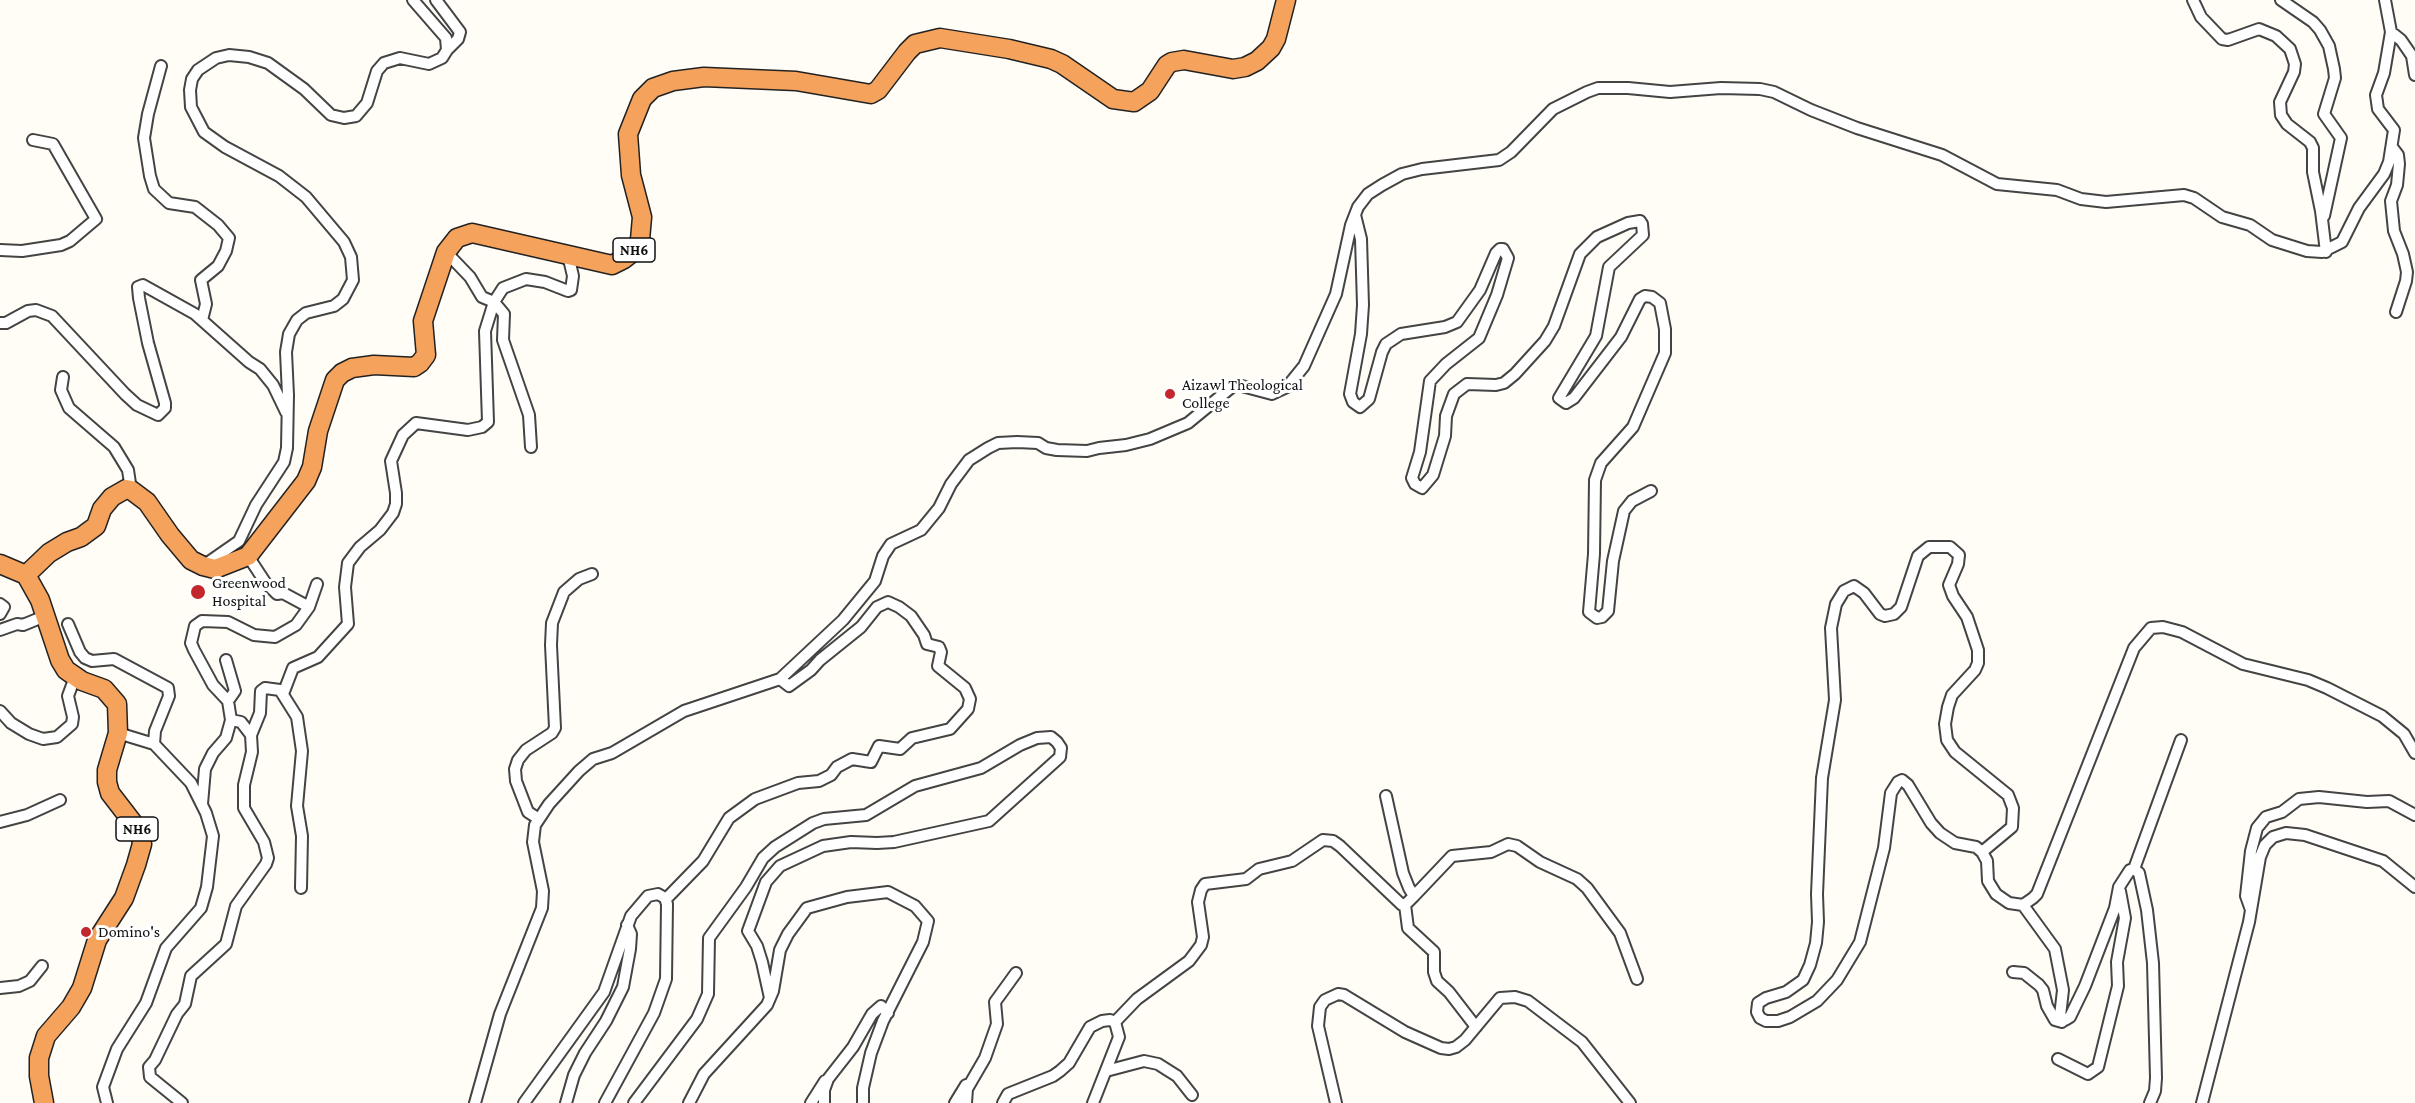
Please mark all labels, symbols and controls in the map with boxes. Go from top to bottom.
road number: NH6 [613,238,655,262]
place label: Aizawl Theological College [1182,375,1303,413]
marker: Aizawl Theological College [1163,387,1177,401]
place label: Greenwood Hospital [212,573,286,611]
marker: Greenwood Hospital [189,583,207,601]
road number: NH6 [116,817,158,841]
place label: Domino's [98,922,160,942]
marker: Domino's [79,925,93,939]

